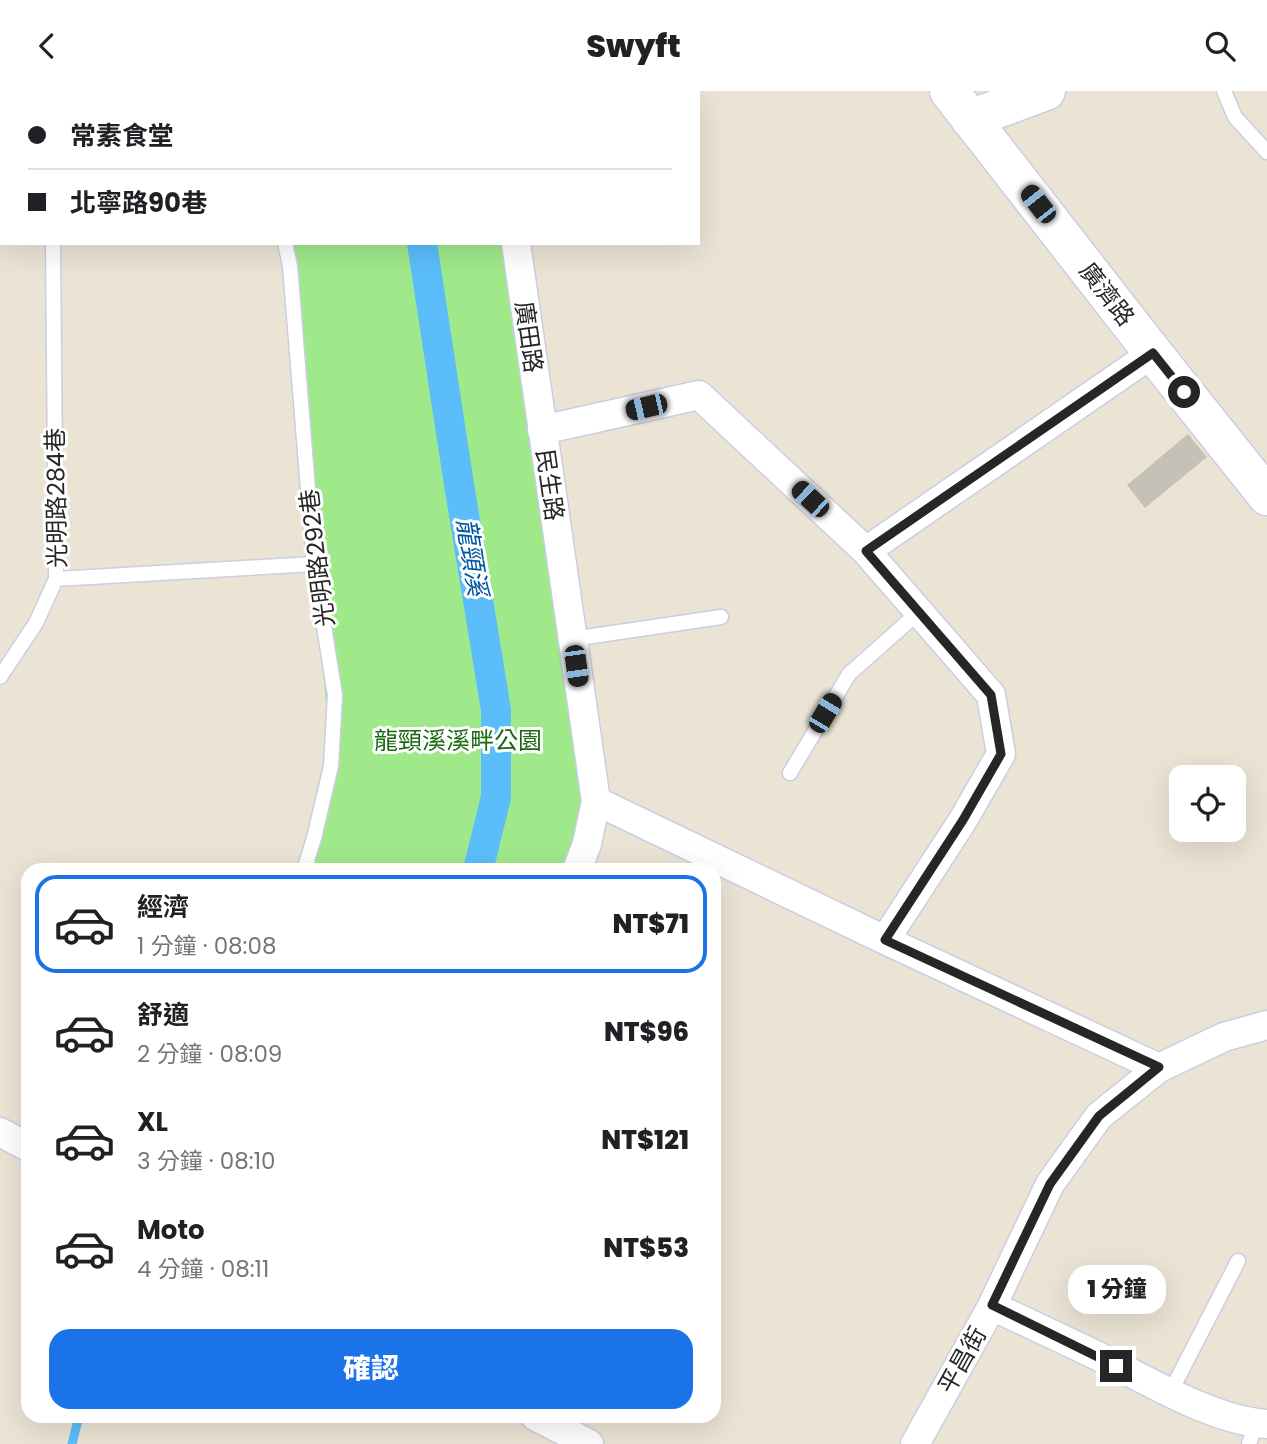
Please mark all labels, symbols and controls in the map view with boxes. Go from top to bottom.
text: Swyft [586,23,681,68]
icon: back [28,27,66,65]
icon: search [1201,27,1239,65]
text: 常素食堂 [70,118,174,154]
car [1017,181,1060,227]
text: 北寧路90巷 [70,185,207,221]
street label: 廣濟路 [1072,255,1142,333]
street label: 廣田路 [508,299,550,375]
route start [1168,376,1200,408]
car [624,392,669,422]
street label: 光明路284巷 [38,428,74,568]
street label: 民生路 [529,447,571,523]
car [788,477,833,521]
street label: 光明路292巷 [292,487,342,629]
water label: 龍頸溪 [448,516,497,602]
car [563,644,590,688]
car [806,690,845,736]
park label: 龍頸溪溪畔公園 [374,724,542,757]
map controls [1169,765,1246,842]
button: locate [1169,765,1246,842]
text: 經濟 [137,889,189,925]
icon: car [53,893,116,956]
text: NT$71 [613,906,689,942]
text: 1 分鐘 · 08:08 [137,930,276,962]
text: 舒適 [137,997,189,1033]
icon: car [53,1001,116,1064]
text: NT$96 [604,1014,689,1050]
text: 2 分鐘 · 08:09 [137,1038,282,1070]
text: XL [137,1104,168,1140]
icon: car [53,1109,116,1172]
text: NT$121 [601,1122,689,1158]
text: 3 分鐘 · 08:10 [137,1145,276,1177]
text: Moto [137,1212,205,1248]
icon: car [53,1217,116,1280]
text: NT$53 [603,1230,689,1266]
text: 4 分鐘 · 08:11 [137,1253,269,1285]
callout: 1 分鐘 [1067,1265,1165,1313]
text: 1 分鐘 [1087,1273,1147,1305]
street label: 平昌街 [930,1321,994,1399]
button: 確認 [49,1329,693,1409]
route end [1100,1350,1132,1382]

